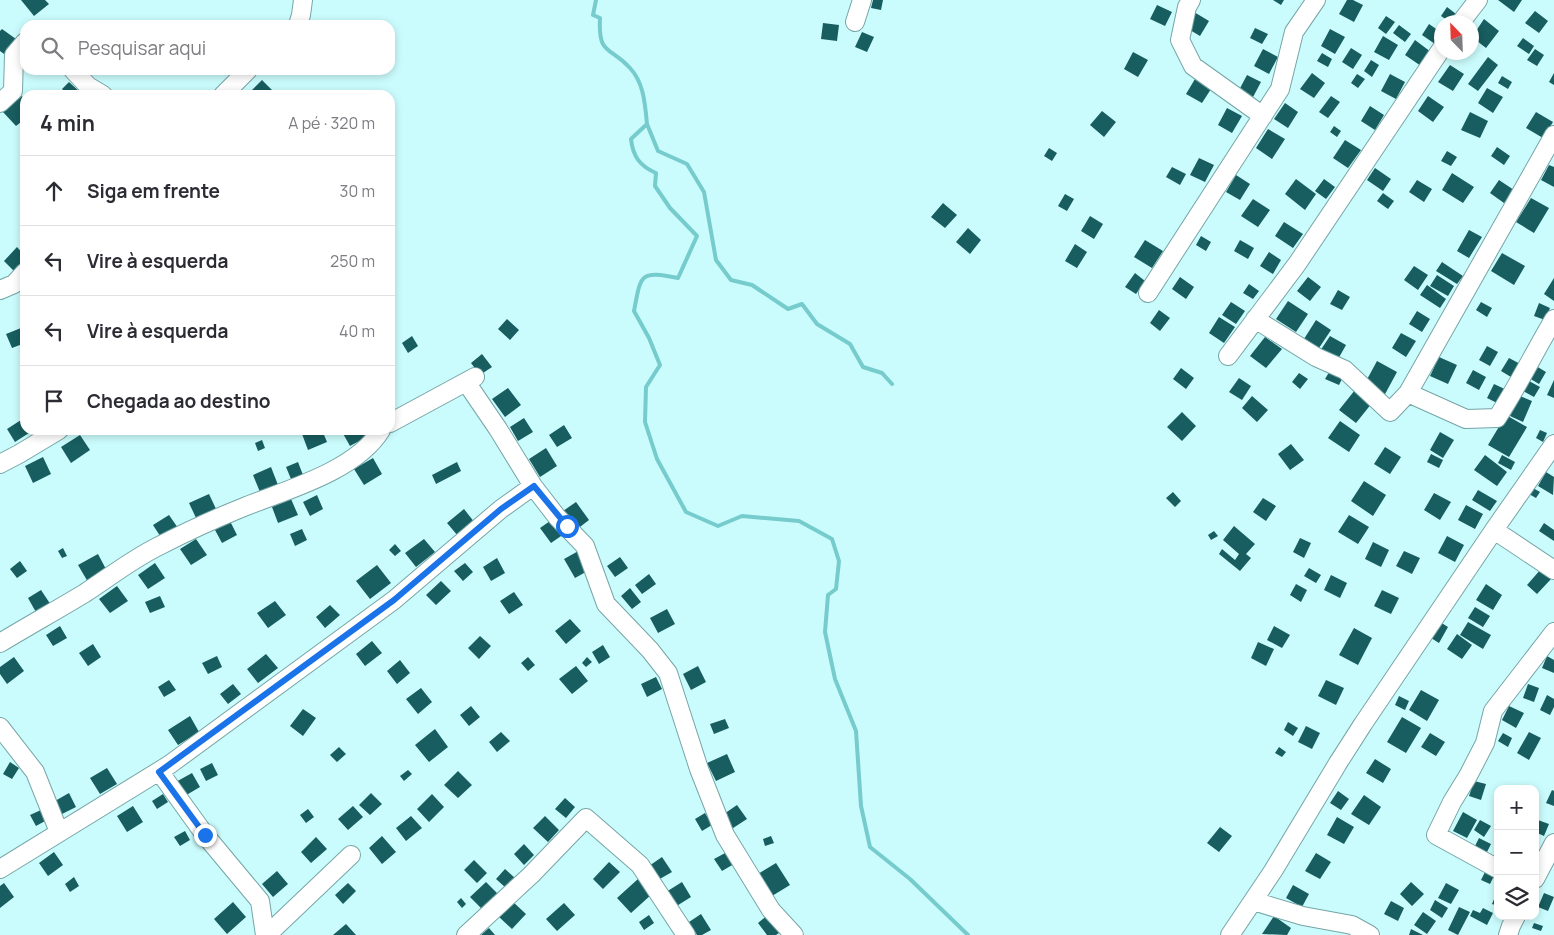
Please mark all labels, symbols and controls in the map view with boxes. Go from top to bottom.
north arrow [1434,15,1479,60]
search box [20,20,395,75]
icon: search [38,34,66,62]
text: Pesquisar aqui [78,35,206,61]
text: 4 min [40,109,95,137]
text: A pé · 320 m [288,112,375,134]
icon: ahead [40,177,68,205]
text: Siga em frente [87,178,220,204]
text: 30 m [340,180,375,202]
icon: left [40,247,68,275]
text: Vire à esquerda [87,248,228,274]
text: 250 m [330,250,375,272]
icon: left [40,317,68,345]
text: Vire à esquerda [87,318,228,344]
text: 40 m [339,320,375,342]
icon: arrive [40,387,68,415]
text: Chegada ao destino [87,388,270,414]
route start [556,515,579,538]
map controls [1494,785,1539,920]
button: + [1494,785,1539,830]
route end [194,824,217,847]
button: − [1494,830,1539,875]
button: layers [1494,875,1539,920]

